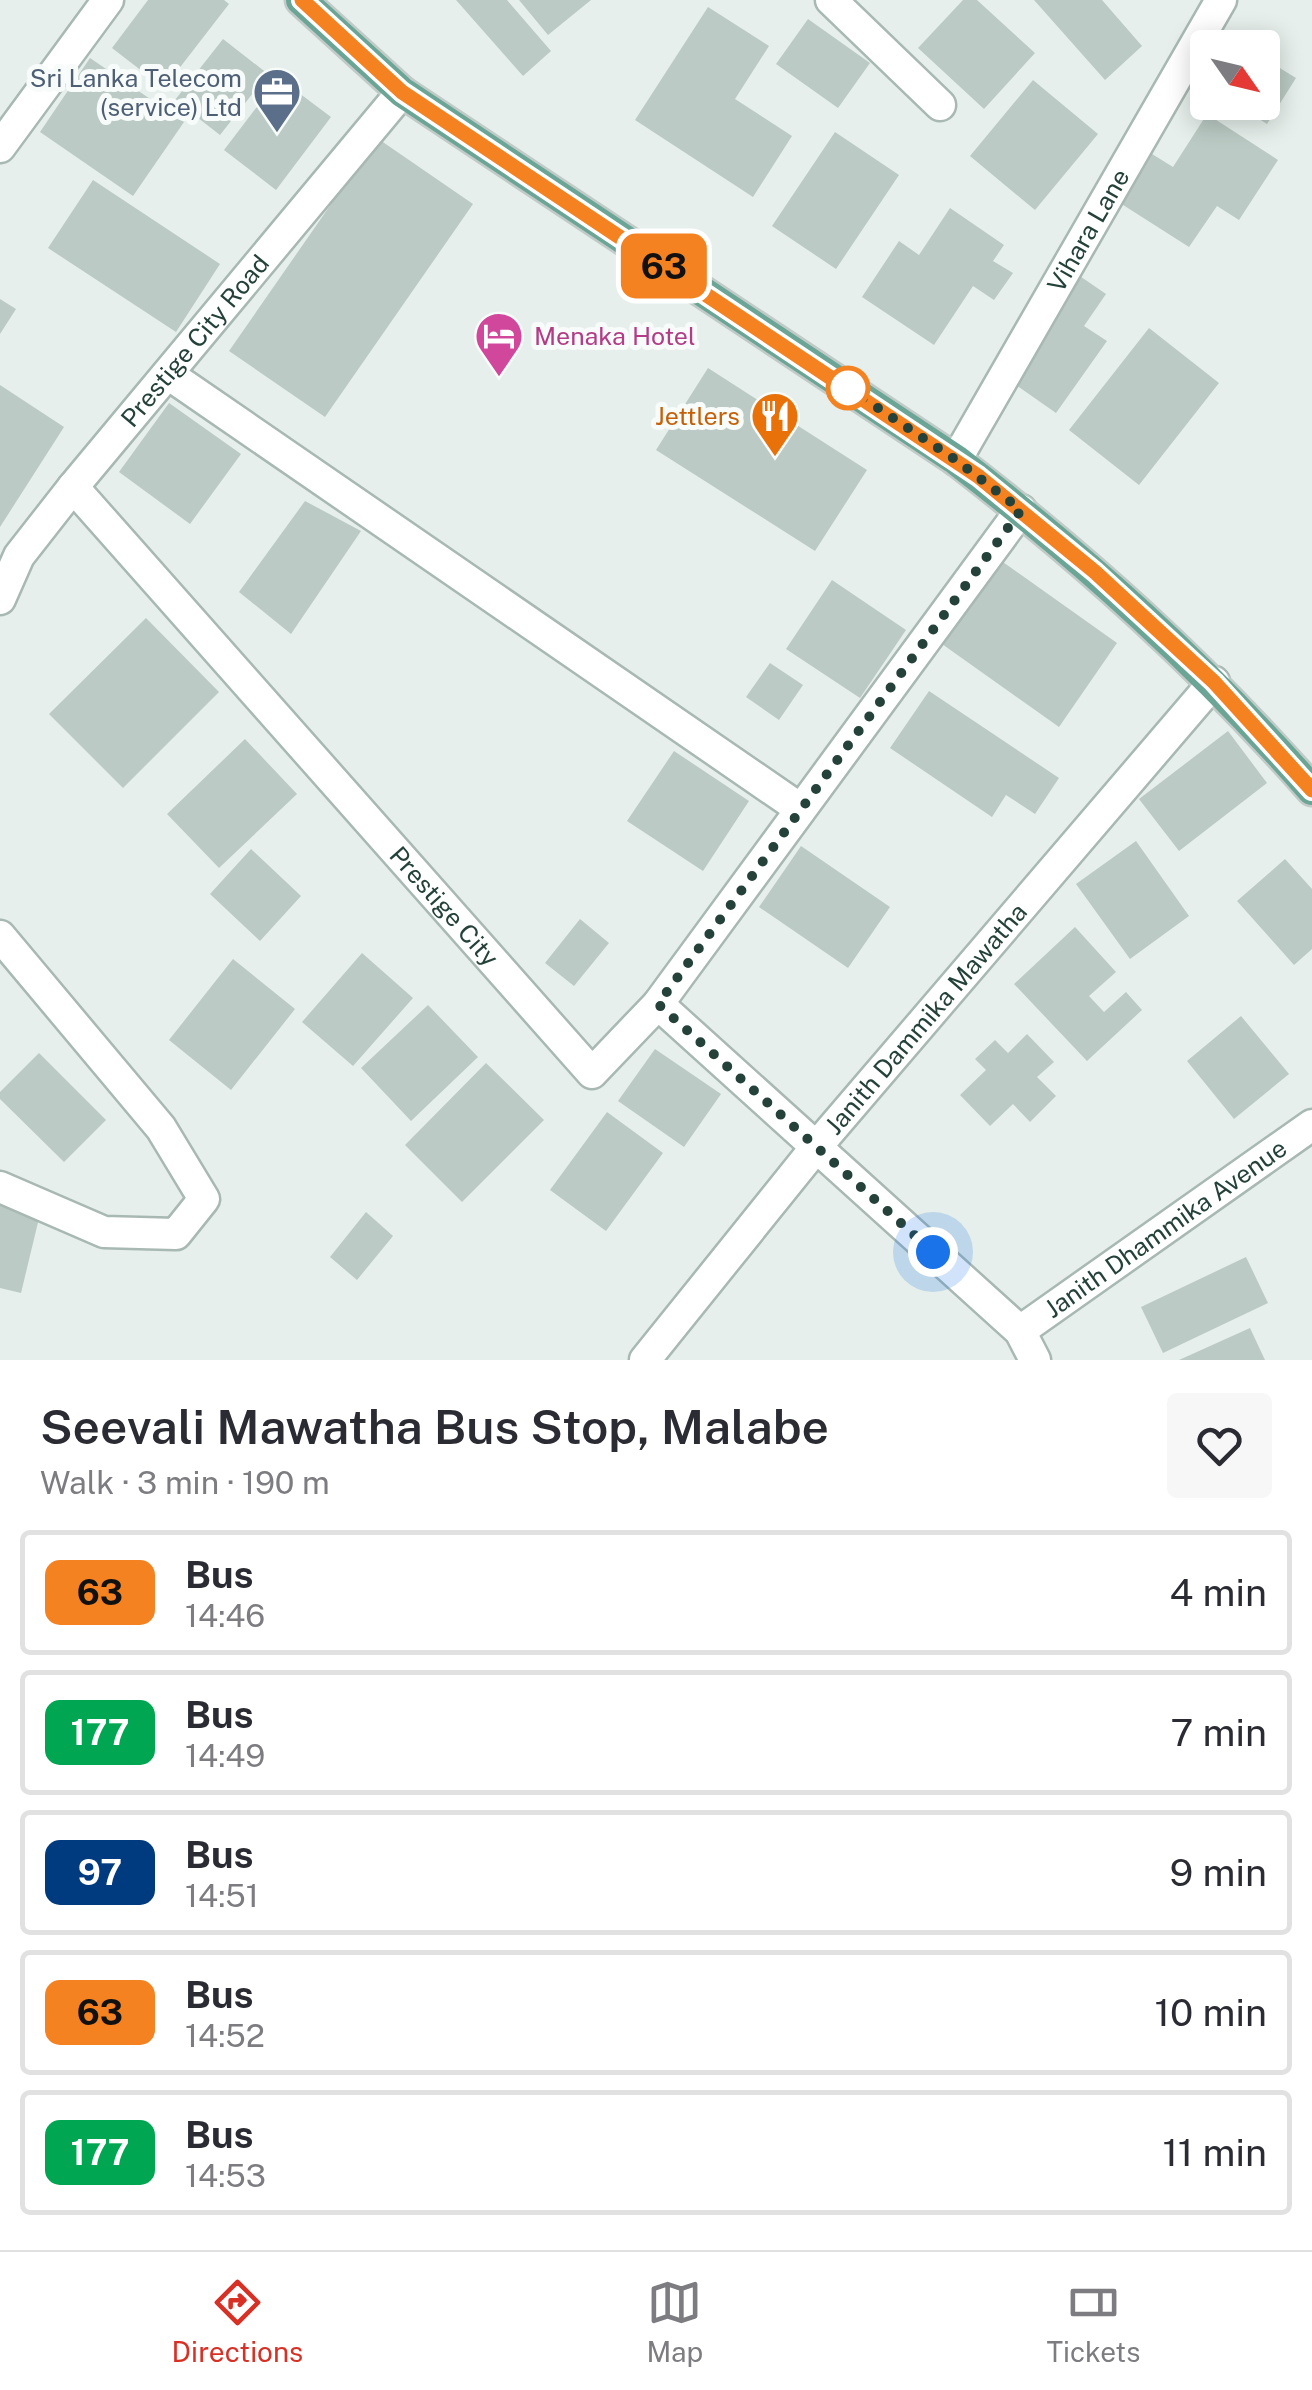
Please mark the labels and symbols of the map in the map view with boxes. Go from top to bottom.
north arrow [1190,30,1280,120]
place label: Sri Lanka Telecom (service) Ltd [30,63,242,122]
office icon: Sri Lanka Telecom (service) Ltd [251,66,303,134]
street label: Vihara Lane [1041,163,1135,297]
line badge: 63 [619,234,709,298]
street label: Prestige City Road [115,249,275,433]
hotel icon: Menaka Hotel [473,310,525,378]
place label: Menaka Hotel [534,321,696,351]
unlabelled marker [827,367,869,409]
restaurant icon: Jettlers [749,390,801,458]
place label: Jettlers [655,401,740,431]
street label: Prestige City [383,840,505,972]
street label: Janith Dammika Mawatha [819,897,1033,1141]
street label: Janith Dhammika Avenue [1039,1133,1292,1324]
your location [908,1227,958,1277]

